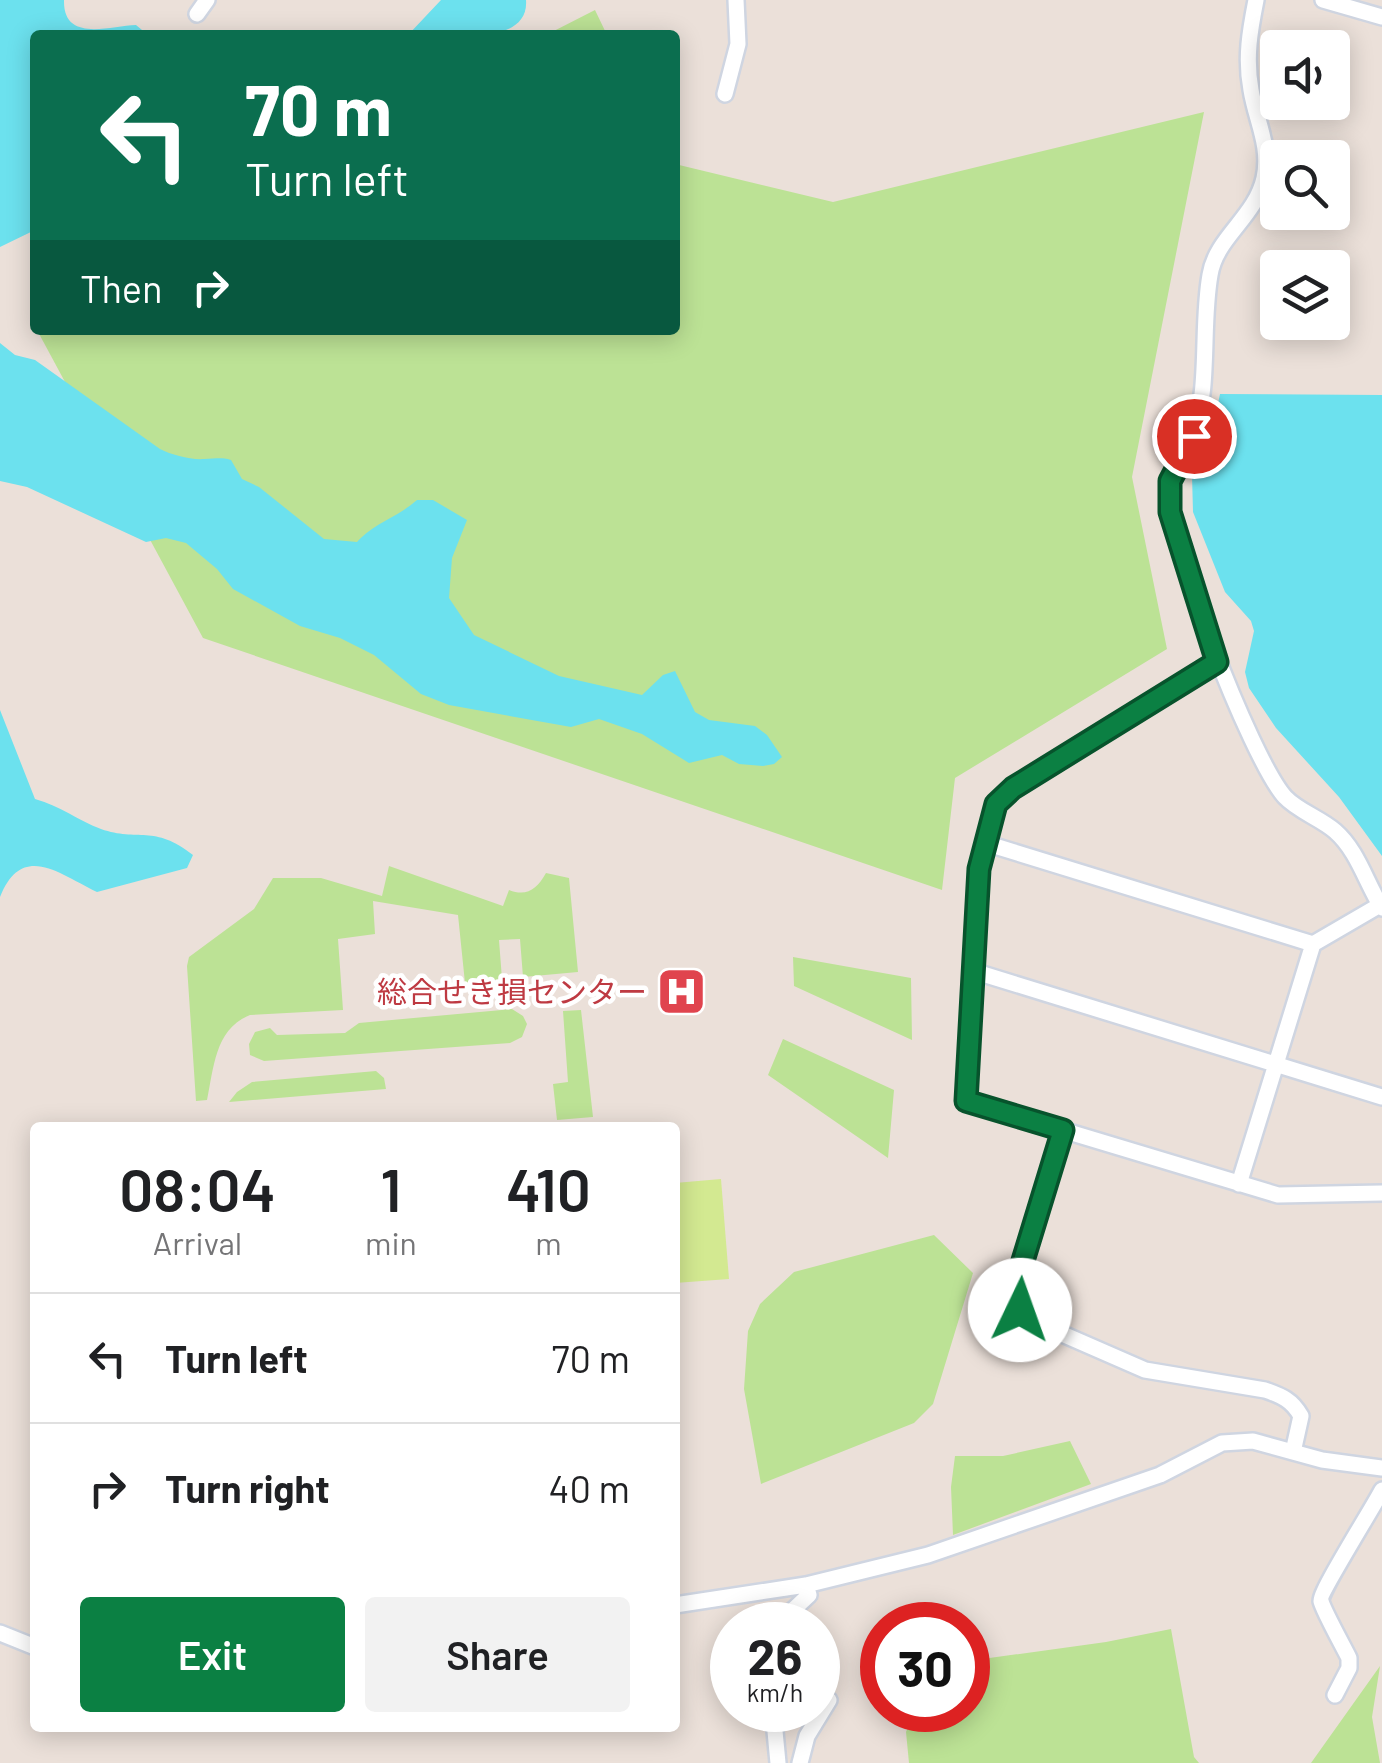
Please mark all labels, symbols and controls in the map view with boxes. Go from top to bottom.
map controls [1260,30,1350,340]
button: sound [1260,30,1350,120]
text: 70 m [245,66,392,150]
icon: left [80,70,210,200]
button: search [1260,140,1350,230]
text: Turn left [245,151,409,205]
button: layers [1260,250,1350,340]
icon: right [183,260,238,315]
text: Then [80,265,163,311]
pin [1152,394,1237,479]
icon: arrive [1167,409,1222,464]
hospital icon: 総合せき損センター [656,965,708,1017]
place label: 総合せき損センター [377,973,647,1009]
text: 08:04 [119,1152,276,1224]
text: 1 [380,1152,402,1224]
text: 410 [506,1152,591,1224]
text: Arrival [153,1223,242,1261]
text: min [365,1223,417,1261]
text: m [535,1223,562,1261]
position arrow [968,1258,1072,1362]
icon: left [80,1331,135,1386]
text: Turn left [165,1335,308,1381]
text: 70 m [552,1335,630,1381]
icon: right [80,1461,135,1516]
text: Turn right [165,1465,330,1511]
text: 40 m [549,1465,630,1511]
button: Exit [80,1597,345,1712]
button: Share [365,1597,630,1712]
speed limit sign: 30 [860,1602,990,1732]
text: 26 [748,1625,802,1685]
text: km/h [747,1677,803,1707]

